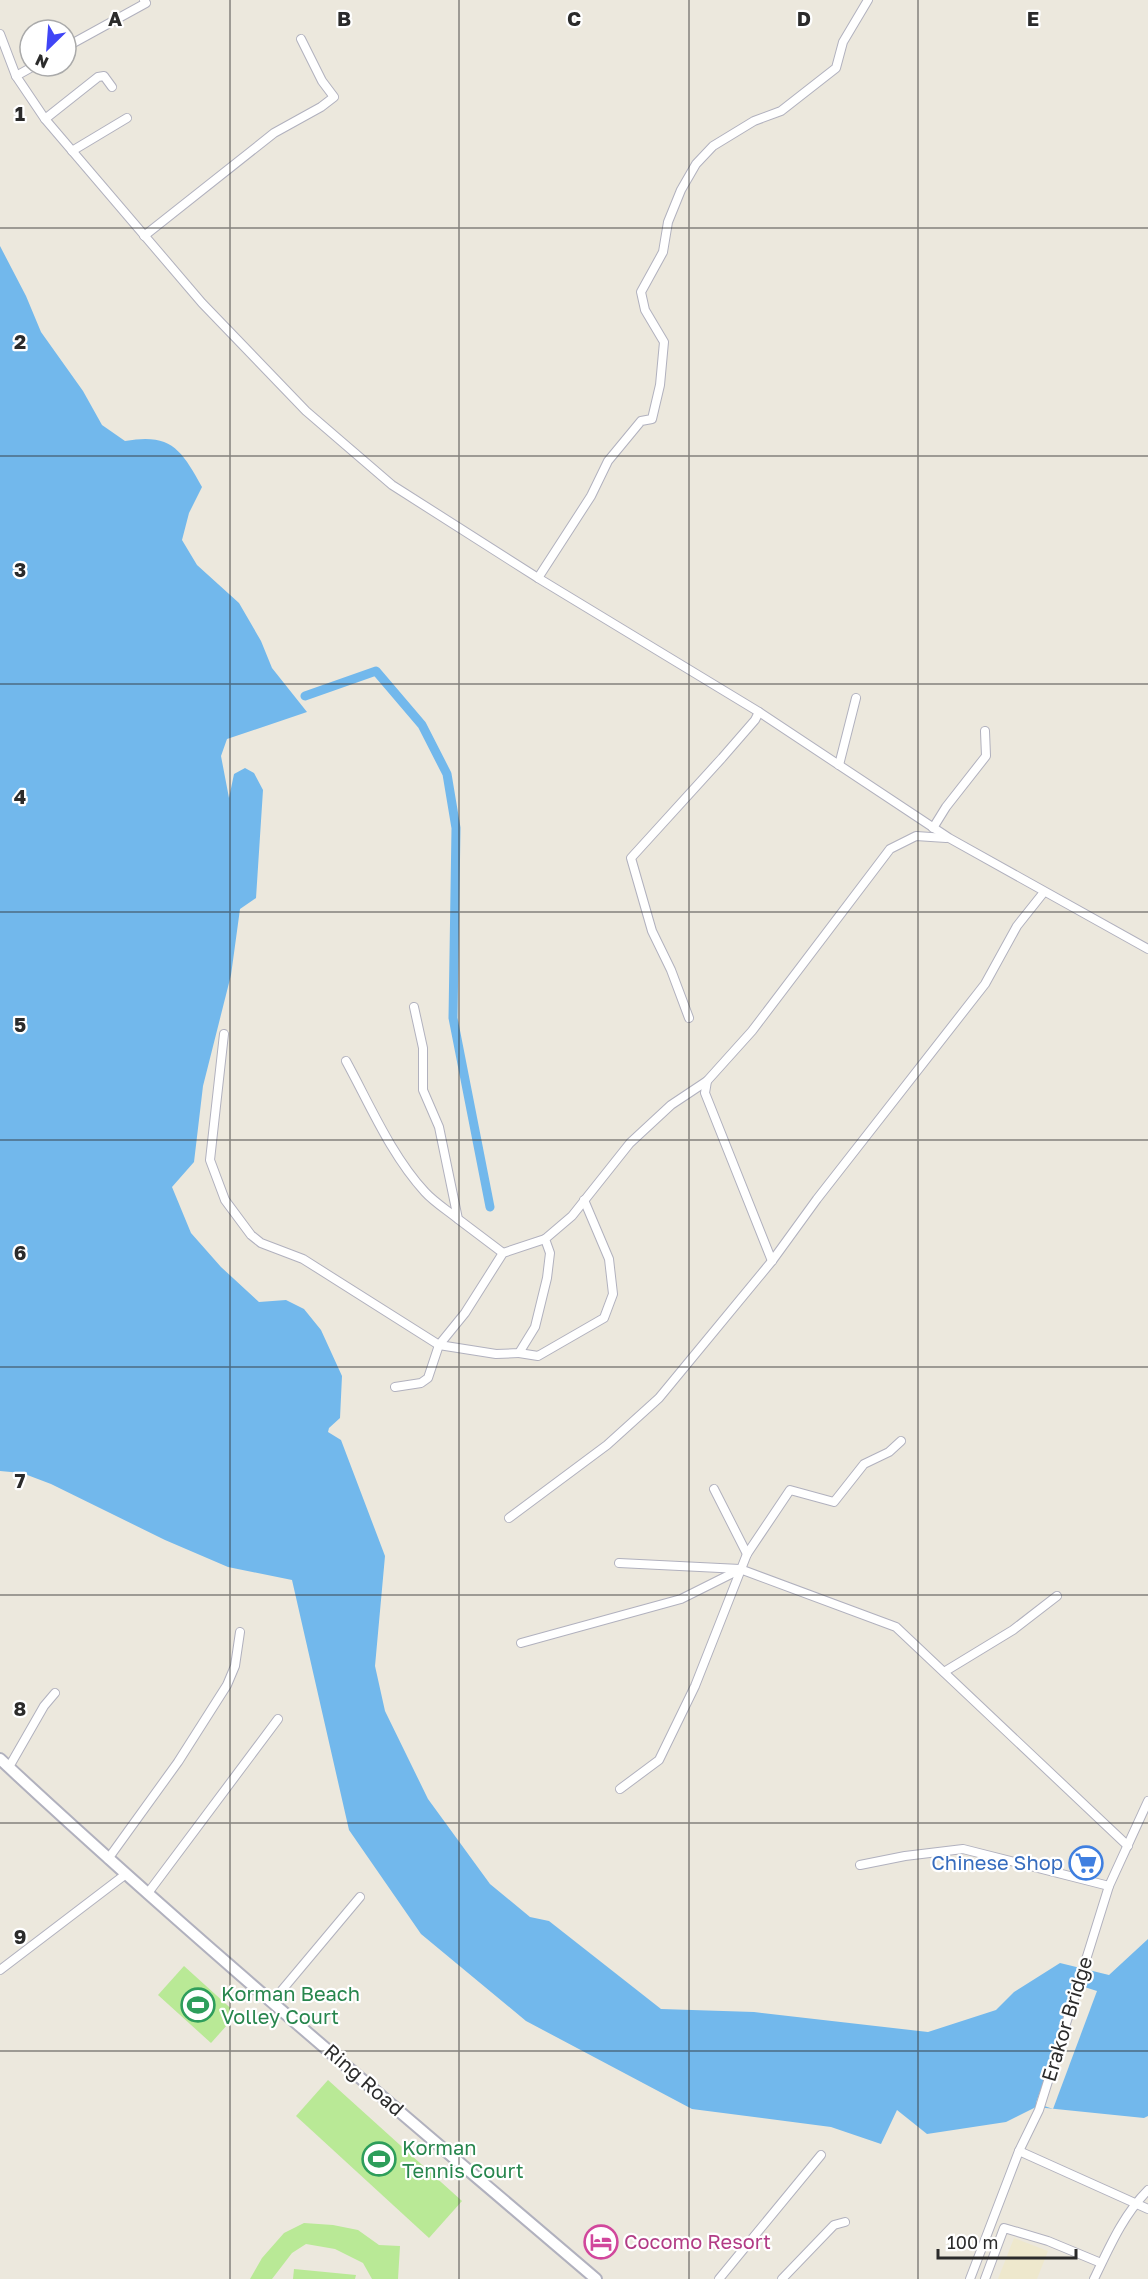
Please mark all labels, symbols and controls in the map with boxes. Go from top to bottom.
text: A [108,6,122,30]
text: B [337,6,351,30]
text: C [567,6,581,30]
text: D [797,6,811,30]
text: E [1027,6,1039,30]
north arrow [18,18,78,78]
text: N [32,50,51,73]
text: 1 [15,101,25,125]
text: 2 [14,329,26,353]
text: 3 [14,557,26,581]
text: 4 [14,784,26,808]
text: 5 [14,1012,26,1036]
text: 6 [14,1240,26,1264]
text: 7 [15,1468,26,1492]
text: 8 [14,1696,26,1720]
supermarket icon: Chinese Shop [1068,1845,1104,1881]
place label: Chinese Shop [931,1850,1063,1874]
text: 9 [14,1924,26,1948]
street label: Erakor Bridge [1036,1953,1096,2084]
place label: Korman Beach Volley Court [221,1981,360,2028]
sports icon: Korman Beach Volley Court [180,1987,216,2023]
street label: Ring Road [320,2038,409,2120]
place label: Korman Tennis Court [402,2135,524,2182]
sports icon: Korman Tennis Court [361,2141,397,2177]
scale bar [938,2222,1076,2260]
hotel icon: Cocomo Resort [583,2224,619,2260]
place label: Cocomo Resort [624,2229,771,2253]
text: 100 m [947,2231,998,2253]

